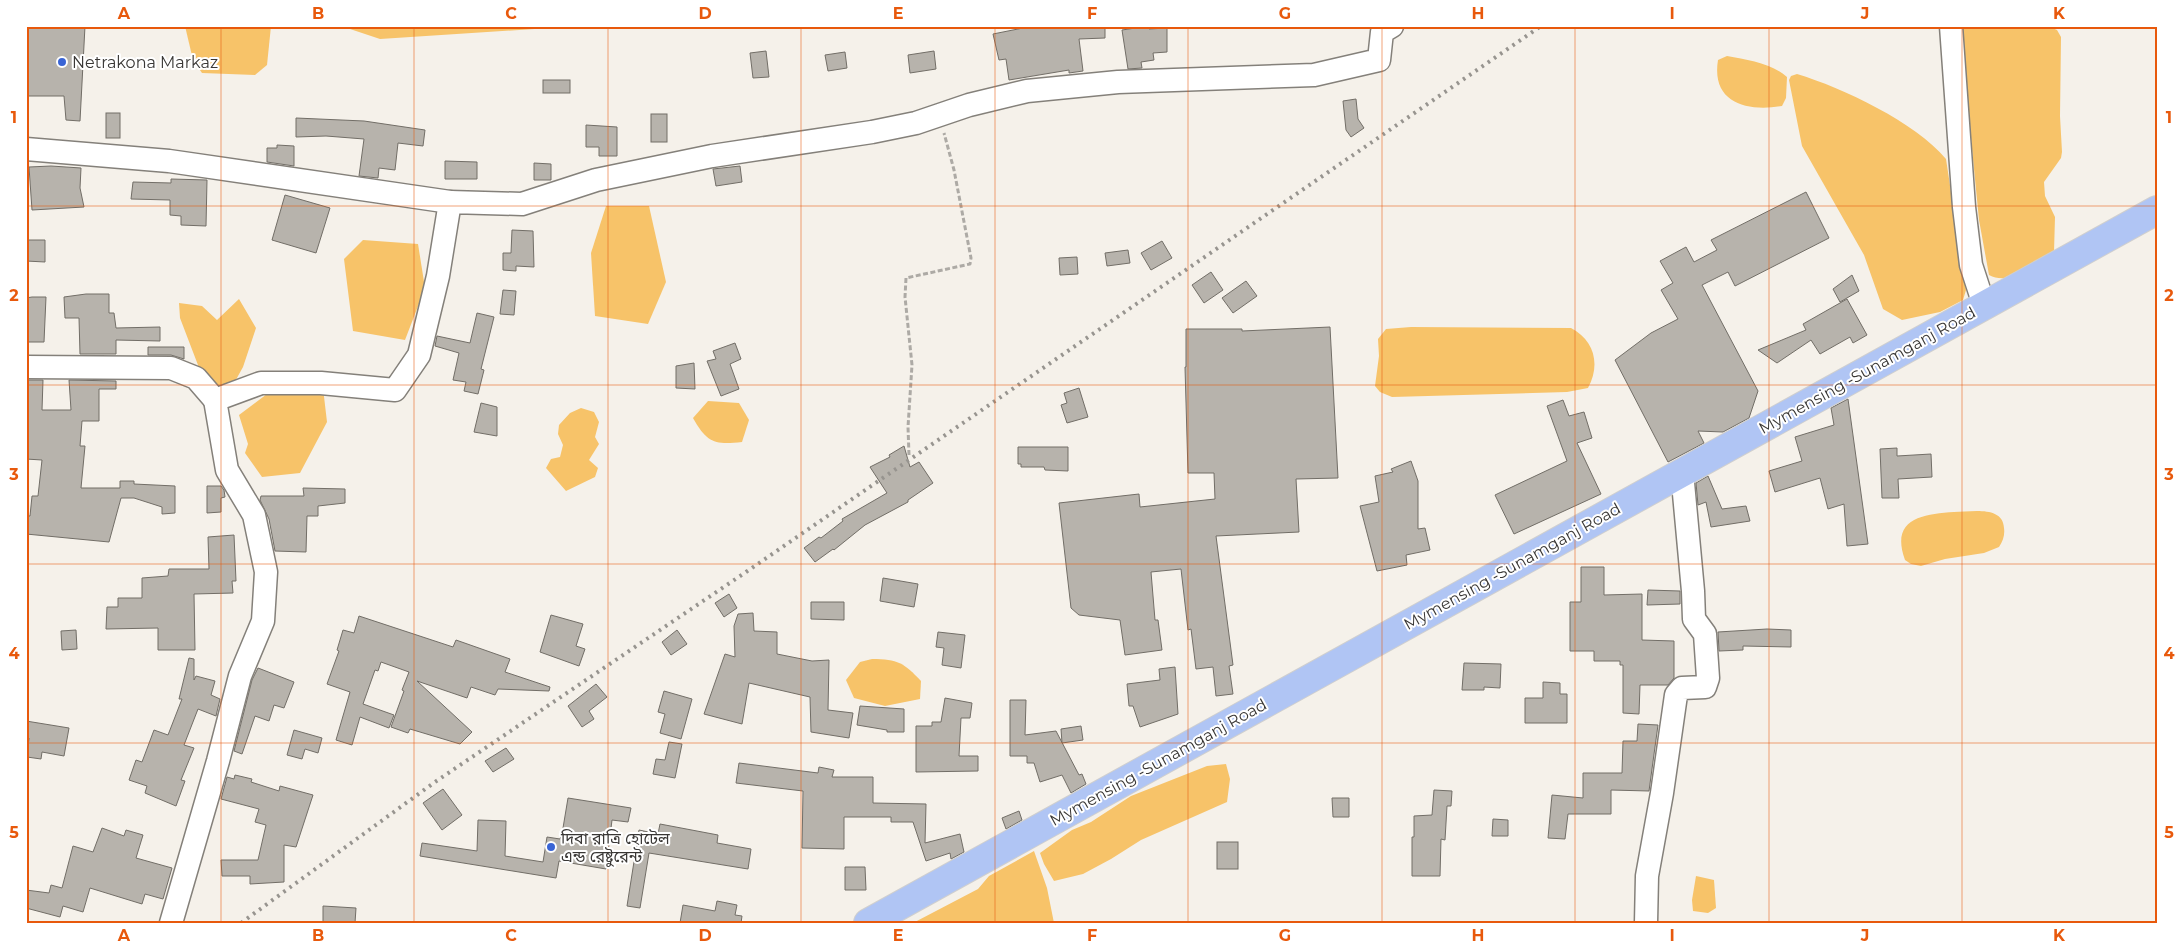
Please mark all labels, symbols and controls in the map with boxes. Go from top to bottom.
text: A [117,4,131,23]
text: B [312,4,324,23]
text: C [505,4,517,23]
text: D [698,4,712,23]
text: E [893,4,903,23]
text: F [1087,4,1097,23]
text: G [1279,4,1291,23]
text: H [1472,4,1484,23]
text: I [1669,4,1675,23]
text: J [1860,4,1869,23]
text: K [2053,4,2066,23]
place label: Netrakona Markaz [72,53,218,72]
marker: Netrakona Markaz [56,56,68,68]
text: 1 [11,108,17,127]
text: 1 [2166,108,2172,127]
text: 2 [9,286,19,305]
text: 2 [2164,286,2174,305]
street label: Mymensing -Sunamganj Road [1756,303,1979,438]
text: 3 [8,465,19,484]
text: 3 [2163,465,2174,484]
street label: Mymensing -Sunamganj Road [1401,499,1624,634]
text: 4 [8,644,20,663]
text: 4 [2163,644,2175,663]
street label: Mymensing -Sunamganj Road [1047,695,1270,830]
text: 5 [9,823,19,842]
text: 5 [2164,823,2174,842]
place label: দিবা রাত্রি হোটেল এন্ড রেষ্টুরেন্ট [560,829,670,867]
marker: দিবা রাত্রি হোটেল এন্ড রেষ্টুরেন্ট [545,841,557,853]
text: A [117,926,131,945]
text: B [312,926,324,945]
text: C [505,926,517,945]
text: D [698,926,712,945]
text: E [893,926,903,945]
text: F [1087,926,1097,945]
text: G [1279,926,1291,945]
text: H [1472,926,1484,945]
text: I [1669,926,1675,945]
text: J [1860,926,1869,945]
text: K [2053,926,2066,945]

